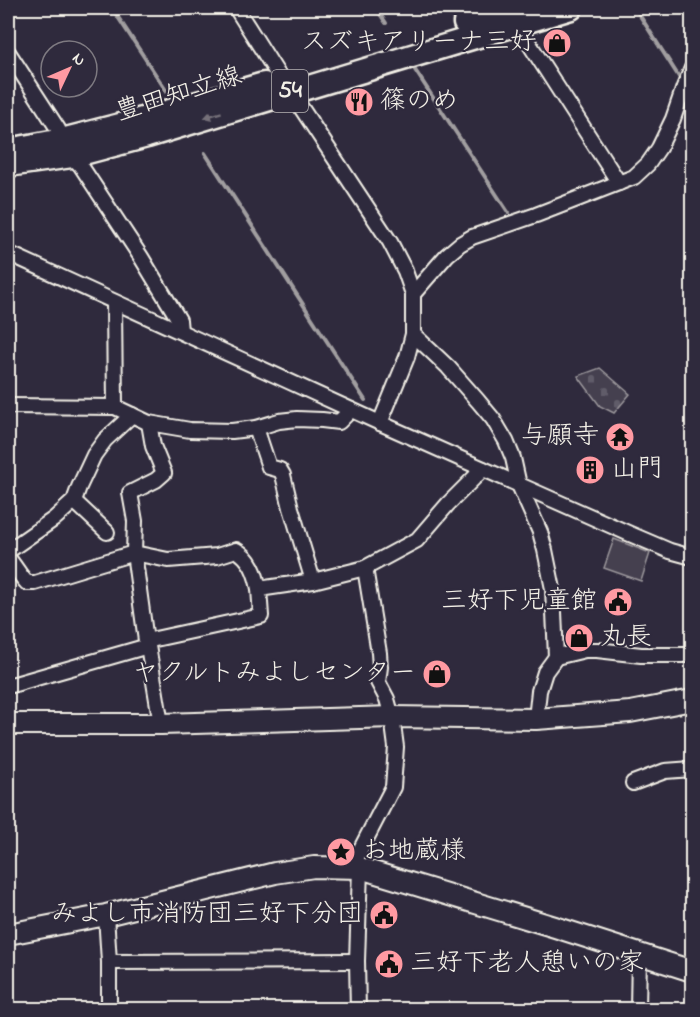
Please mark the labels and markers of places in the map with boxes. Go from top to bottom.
place label: スズキアリーナ三好 [301,24,536,62]
shop icon: スズキアリーナ三好 [541,27,573,59]
place label: 篠のめ [380,83,458,121]
restaurant icon: 篠のめ [343,86,375,118]
place label: 与願寺 [521,418,599,456]
temple icon: 与願寺 [604,421,636,453]
place label: 山門 [611,451,663,489]
building icon: 山門 [574,454,606,486]
place label: 三好下児童館 [441,583,597,621]
public building icon: 三好下児童館 [602,586,634,618]
place label: 丸長 [600,619,652,657]
shop icon: 丸長 [563,622,595,654]
place label: ヤクルトみよしセンター [133,655,416,693]
shop icon: ヤクルトみよしセンター [421,658,453,690]
place label: お地蔵様 [362,833,466,871]
place icon: お地蔵様 [325,836,357,868]
place label: みよし市消防団三好下分団 [51,896,363,934]
public building icon: みよし市消防団三好下分団 [368,899,400,931]
place label: 三好下老人憩いの家 [410,945,644,983]
public building icon: 三好下老人憩いの家 [373,948,405,980]

